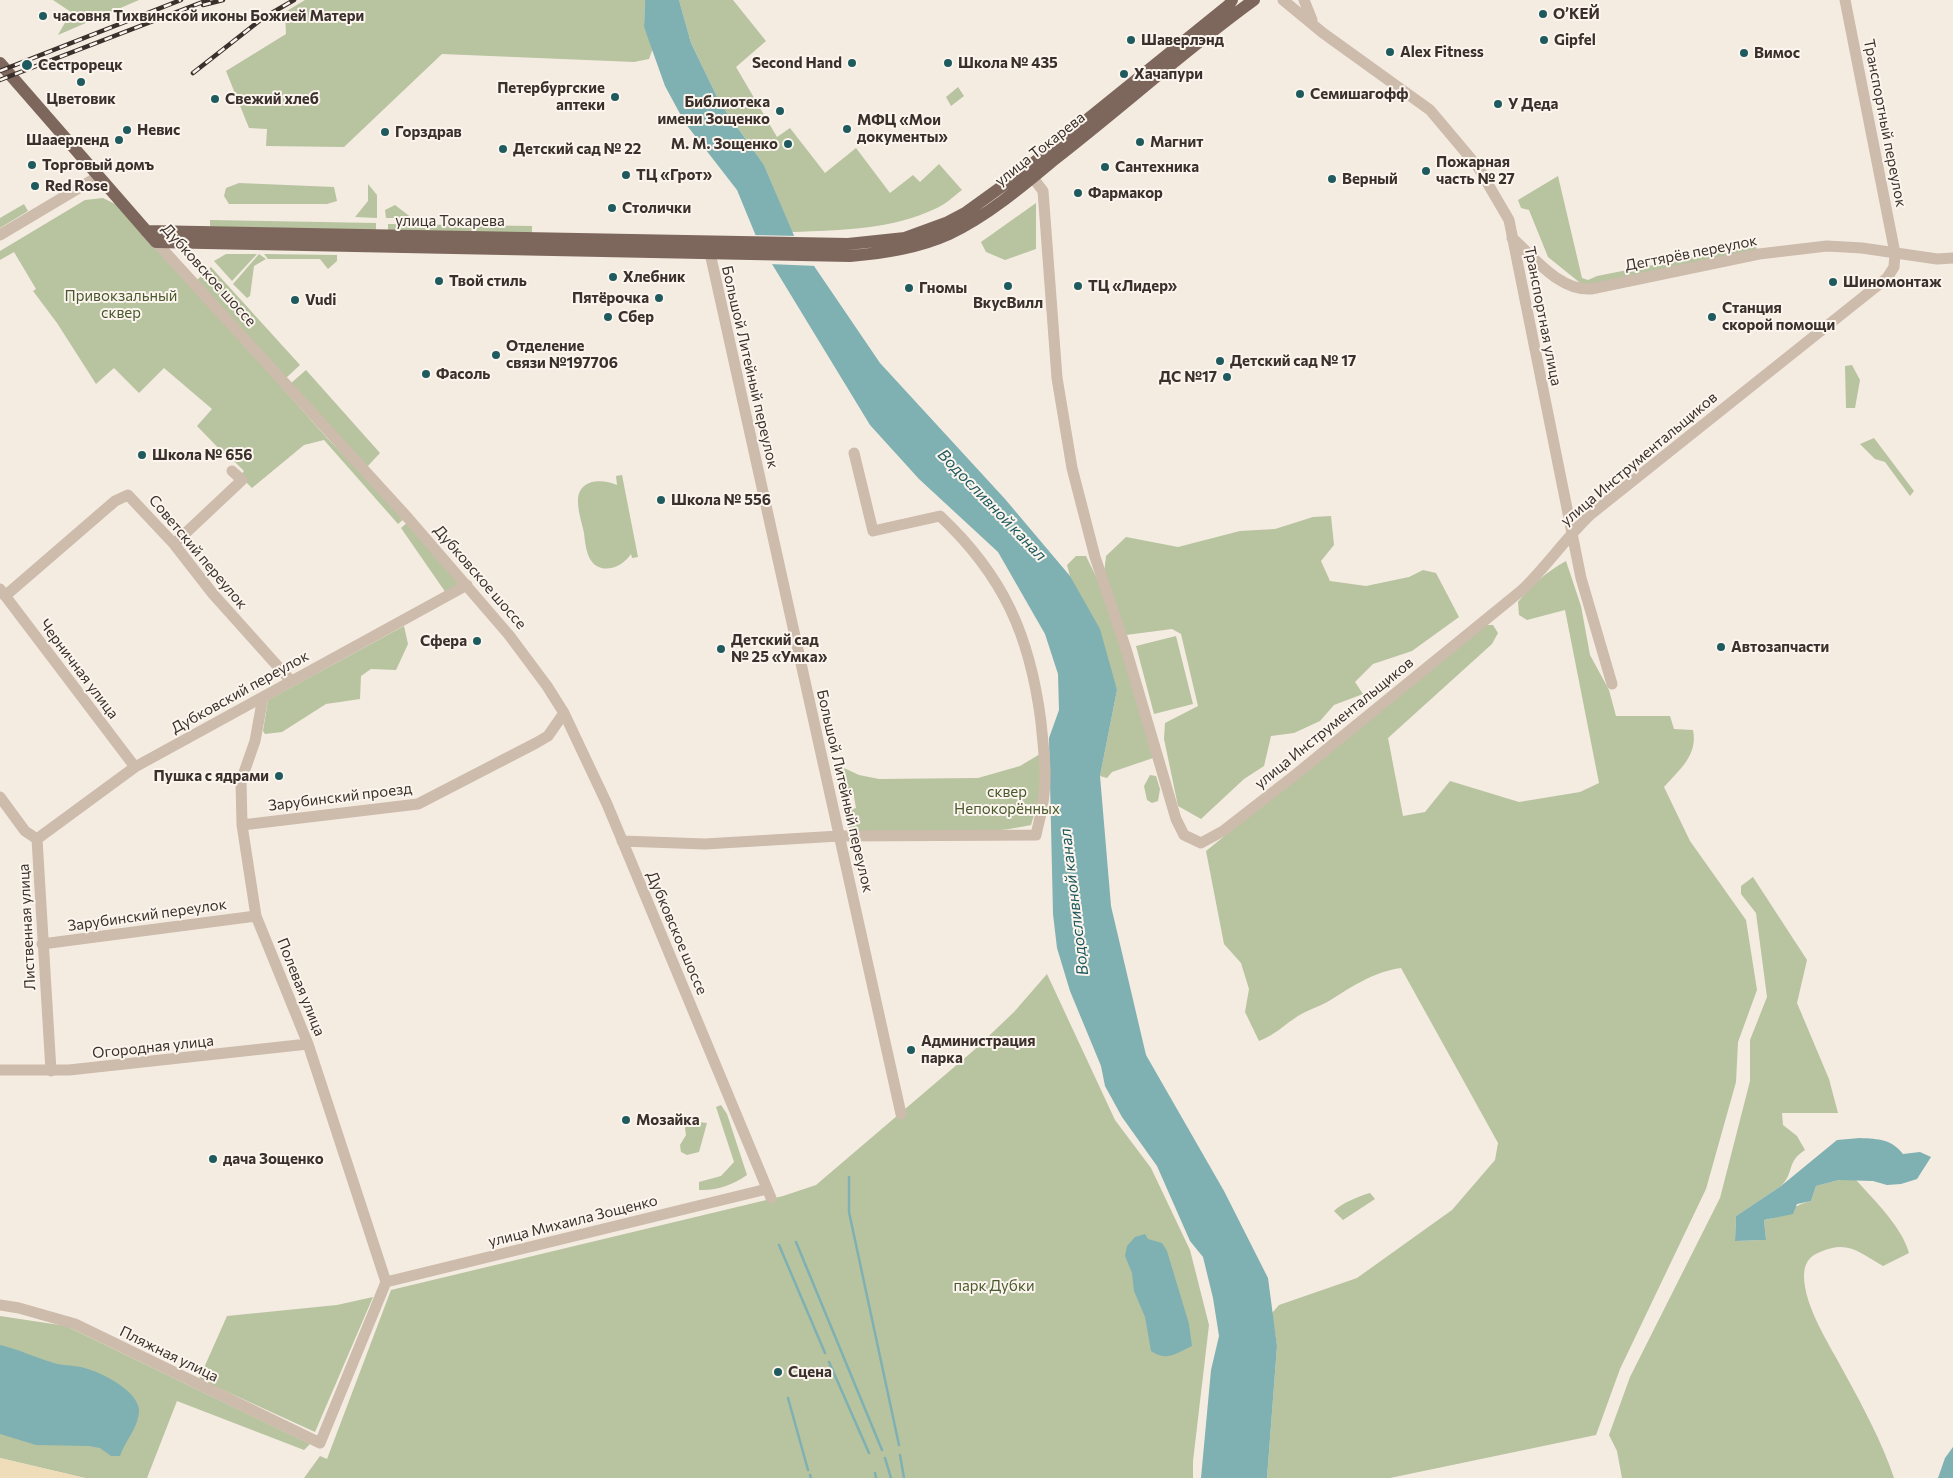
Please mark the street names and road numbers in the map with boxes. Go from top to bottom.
street label: Транспортный переулок [1860,37,1910,209]
street label: улица Токарева [991,108,1089,190]
street label: улица Токарева [395,212,505,230]
street label: Дубковское шоссе [158,220,260,330]
street label: Дегтярёв переулок [1623,231,1759,275]
street label: Транспортная улица [1521,244,1565,388]
street label: Большой Литейный переулок [718,264,782,470]
street label: улица Инструментальщиков [1557,388,1721,530]
street label: Советский переулок [145,491,251,613]
street label: Дубковское шоссе [430,521,530,633]
street label: Черничная улица [36,616,122,722]
street label: Дубковский переулок [168,647,312,737]
street label: улица Инструментальщиков [1251,653,1417,793]
street label: Большой Литейный переулок [813,688,877,894]
street label: Зарубинский проезд [267,779,413,815]
street label: Лиственная улица [15,863,39,991]
street label: Дубковское шоссе [643,869,711,997]
street label: Зарубинский переулок [66,895,228,935]
street label: Полевая улица [273,935,329,1039]
street label: Огородная улица [91,1032,215,1062]
street label: улица Михаила Зощенко [486,1191,660,1251]
street label: Пляжная улица [117,1322,221,1386]

